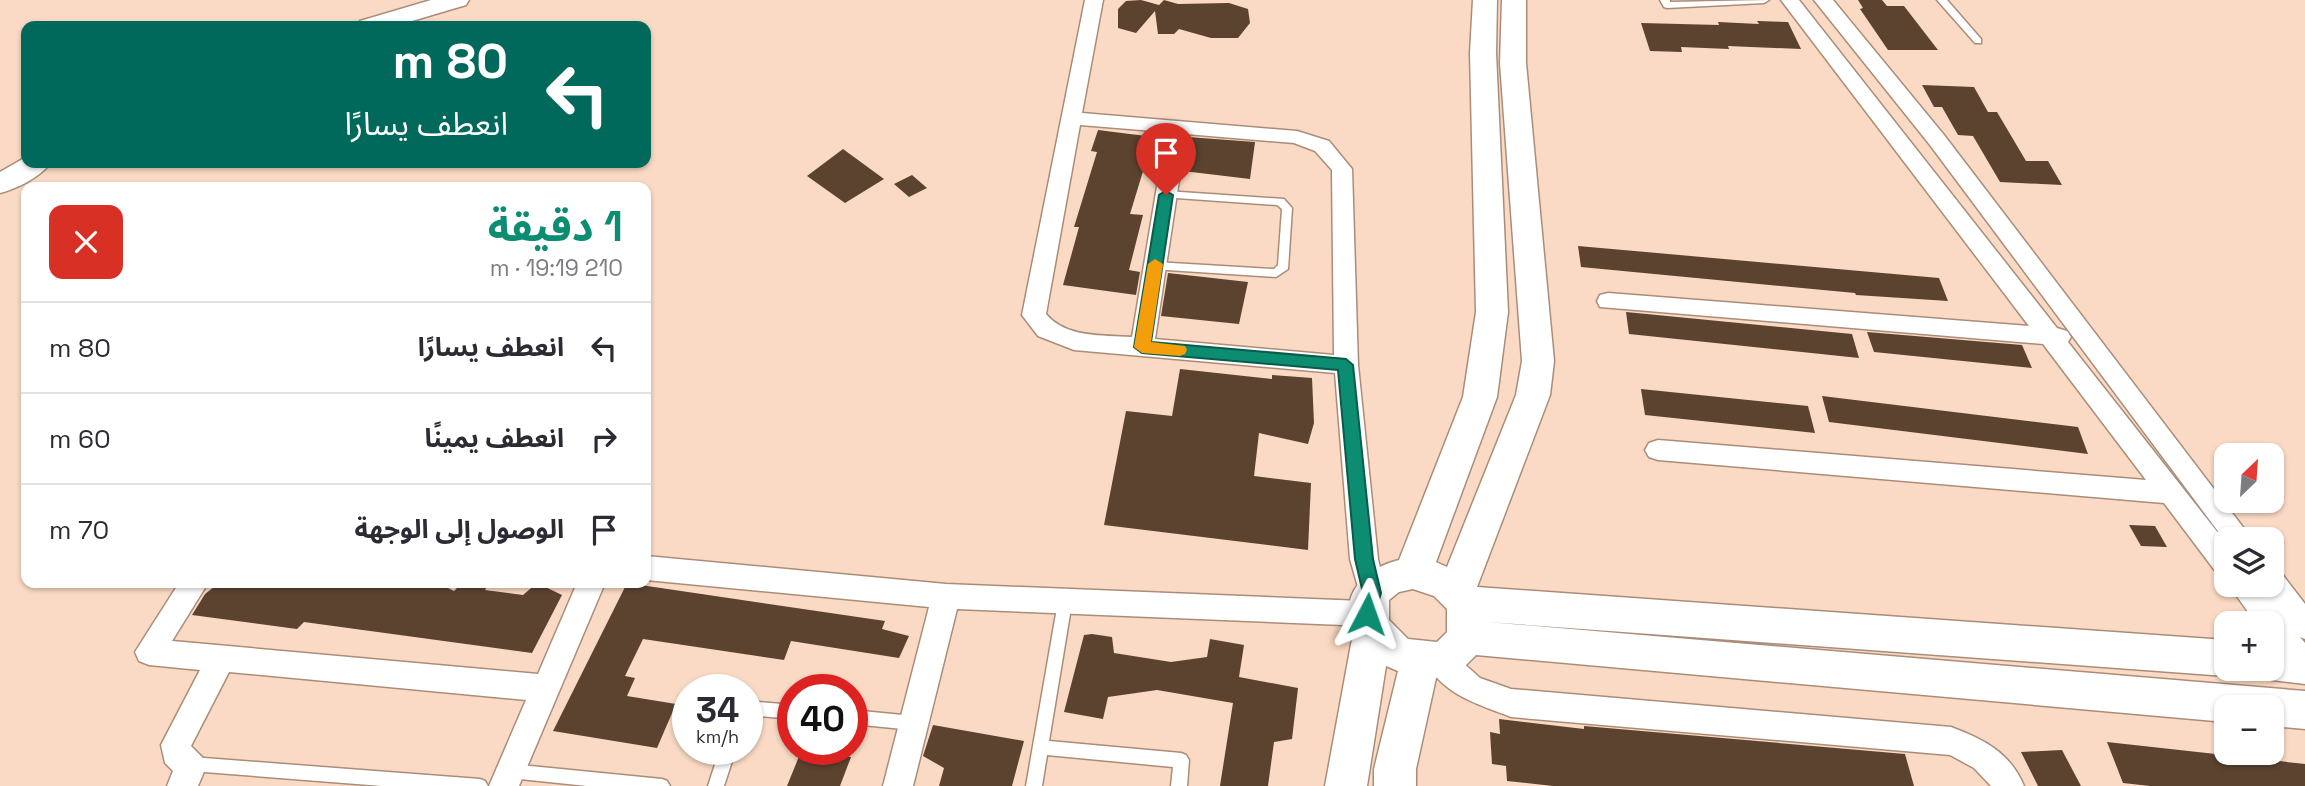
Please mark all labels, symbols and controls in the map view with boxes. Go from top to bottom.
text: 80 m [393,30,508,92]
icon: left [532,49,623,140]
text: انعطف يسارًا [344,104,508,144]
pin [1136,123,1196,195]
icon: arrive [1147,134,1185,172]
text: 1 دقيقة [488,200,623,253]
button: close [49,205,123,279]
text: 210 m · 19:19 [490,253,623,283]
icon: left [585,329,623,367]
text: انعطف يسارًا [418,330,564,364]
text: 80 m [49,331,111,365]
icon: right [585,420,623,458]
text: انعطف يمينًا [424,421,564,455]
text: 60 m [49,422,111,456]
north arrow [2214,443,2284,513]
map controls [2214,443,2284,765]
icon: arrive [585,511,623,549]
text: الوصول إلى الوجهة [354,512,564,546]
text: 70 m [49,513,109,547]
button: layers [2214,527,2284,597]
position arrow [1330,577,1404,651]
button: + [2214,611,2284,681]
speed limit sign: 40 [777,674,868,765]
text: 34 [696,688,739,732]
button: − [2214,695,2284,765]
text: km/h [696,725,739,748]

